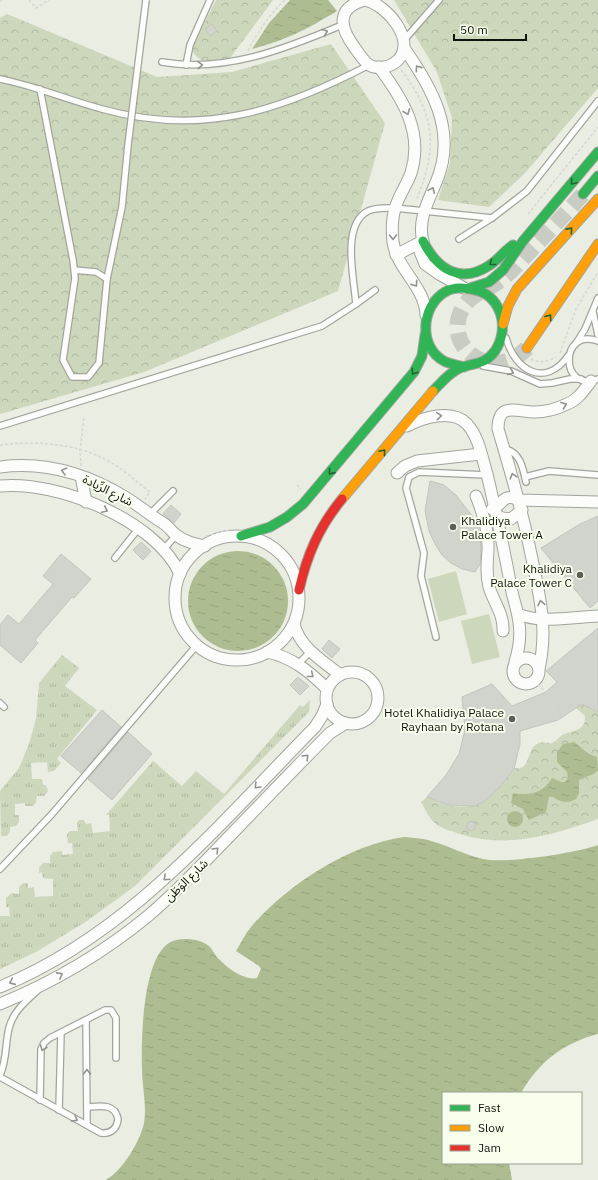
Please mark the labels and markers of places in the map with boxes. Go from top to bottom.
place label: Khalidiya Palace Tower A [461,513,543,542]
marker: Khalidiya Palace Tower A [448,522,458,532]
place label: Khalidiya Palace Tower C [490,561,573,590]
marker: Khalidiya Palace Tower C [575,570,585,580]
place label: Hotel Khalidiya Palace Rayhaan by Rotana [384,705,505,734]
marker: Hotel Khalidiya Palace Rayhaan by Rotana [507,714,517,724]

